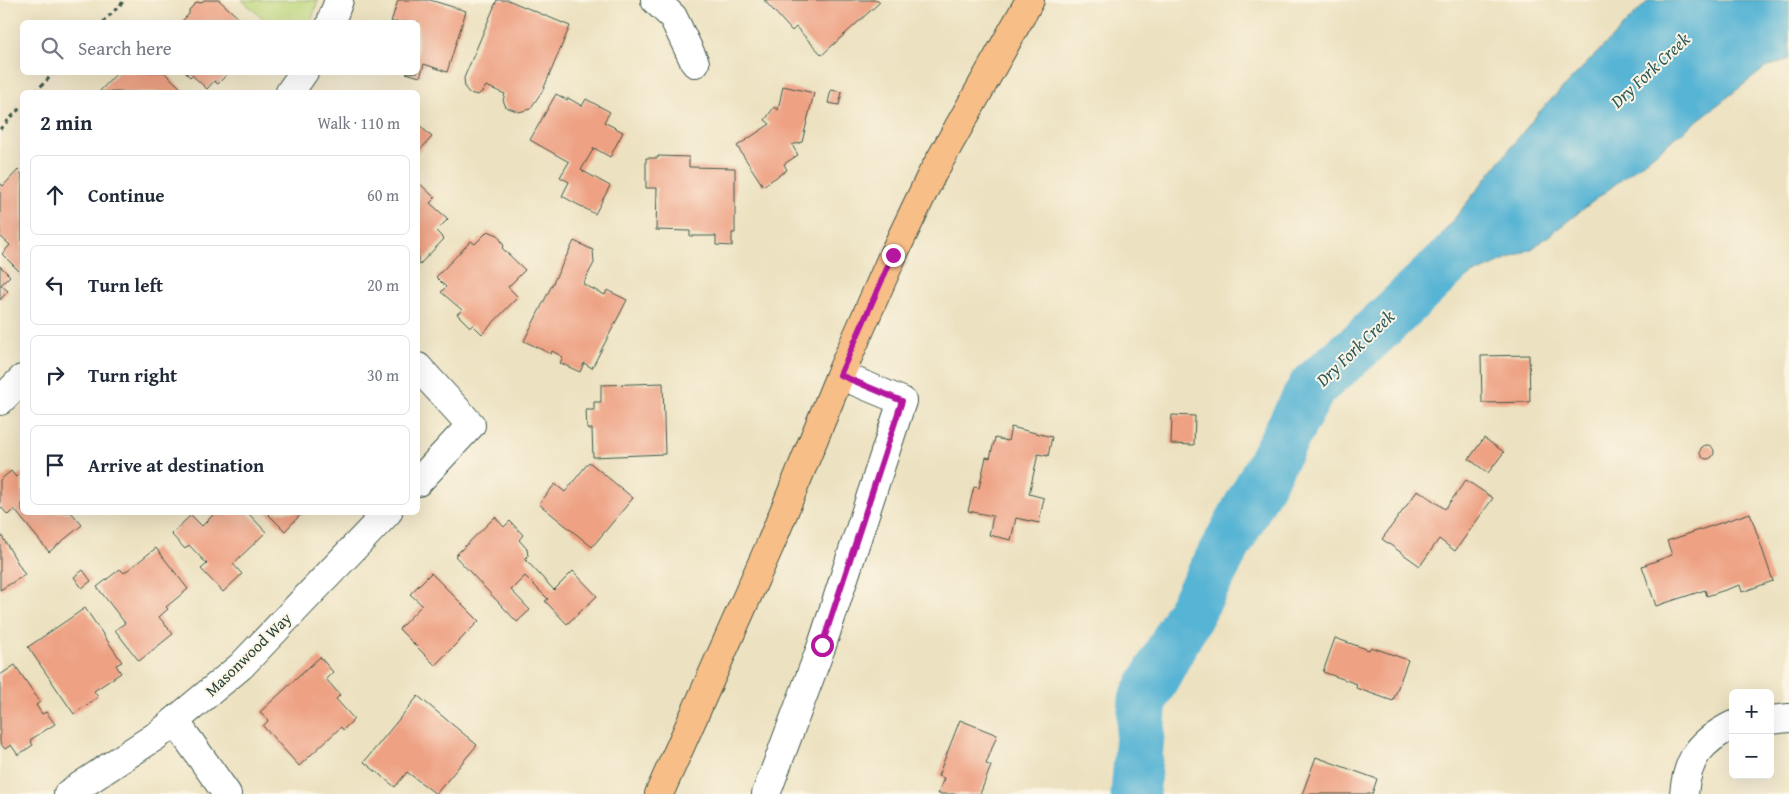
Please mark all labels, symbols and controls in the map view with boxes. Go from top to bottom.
search box [20,20,420,75]
water label: Dry Fork Creek [1603,25,1696,115]
icon: search [38,34,66,62]
text: Search here [78,34,172,62]
text: 2 min [40,107,92,138]
text: Walk · 110 m [317,111,400,135]
icon: ahead [41,181,69,209]
text: Continue [88,181,165,209]
text: 60 m [367,183,399,207]
route end [882,244,905,267]
icon: left [41,271,69,299]
text: Turn left [88,271,163,299]
text: 20 m [367,273,399,297]
water label: Dry Fork Creek [1309,303,1401,393]
icon: right [41,361,69,389]
text: Turn right [88,361,177,389]
text: 30 m [367,363,399,387]
icon: arrive [41,451,69,479]
text: Arrive at destination [88,451,264,479]
street label: Masonwood Way [199,606,297,702]
route start [811,634,834,657]
map controls [1729,689,1774,779]
button: + [1729,689,1774,734]
button: − [1729,734,1774,779]

